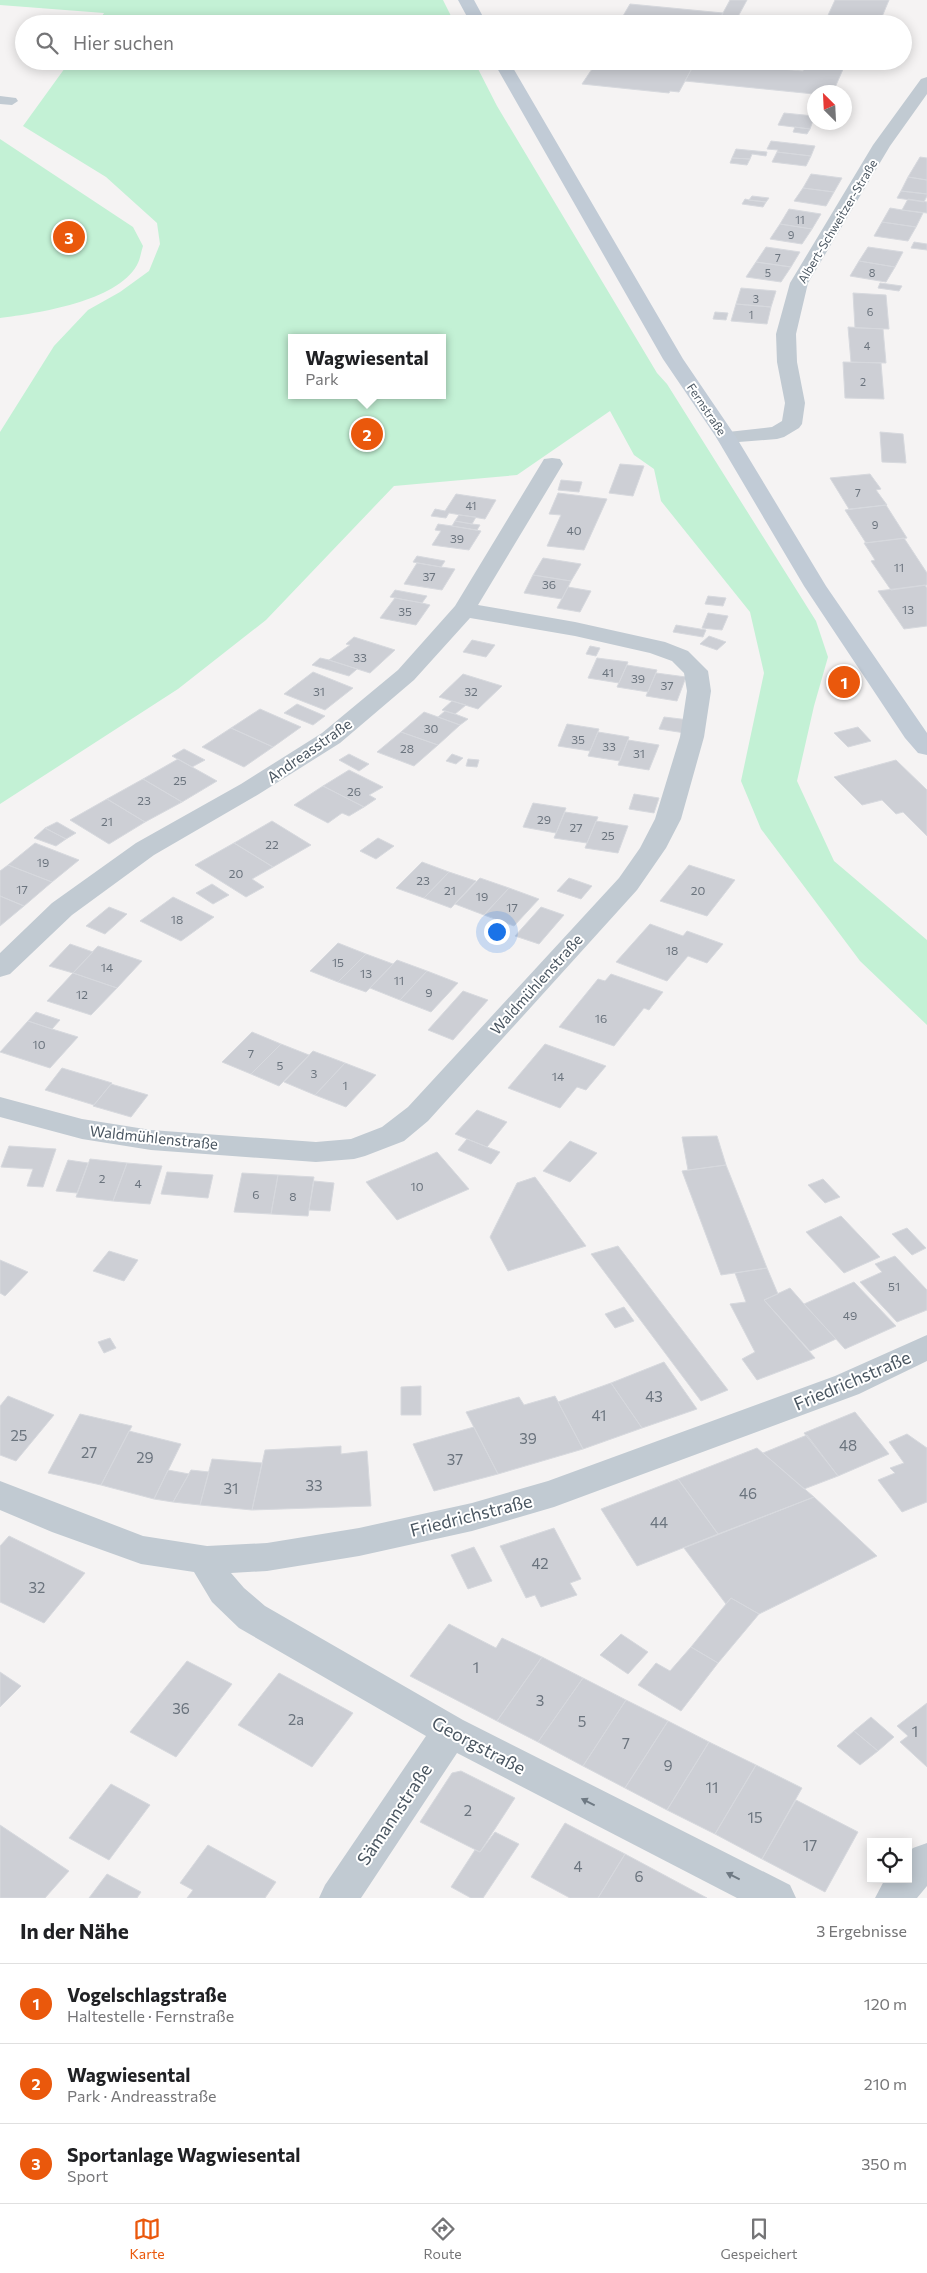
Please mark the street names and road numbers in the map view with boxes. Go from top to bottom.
street label: Albert-Schweitzer-Straße [795,157,879,285]
street label: Fernstraße [685,380,729,438]
street label: Andreasstraße [263,714,355,786]
street label: Waldmühlenstraße [486,930,586,1038]
street label: Waldmühlenstraße [89,1121,219,1153]
street label: Friedrichstraße [790,1345,914,1415]
street label: Friedrichstraße [408,1489,534,1541]
street label: Georgstraße [428,1711,530,1779]
street label: Sämannstraße [352,1759,436,1869]

